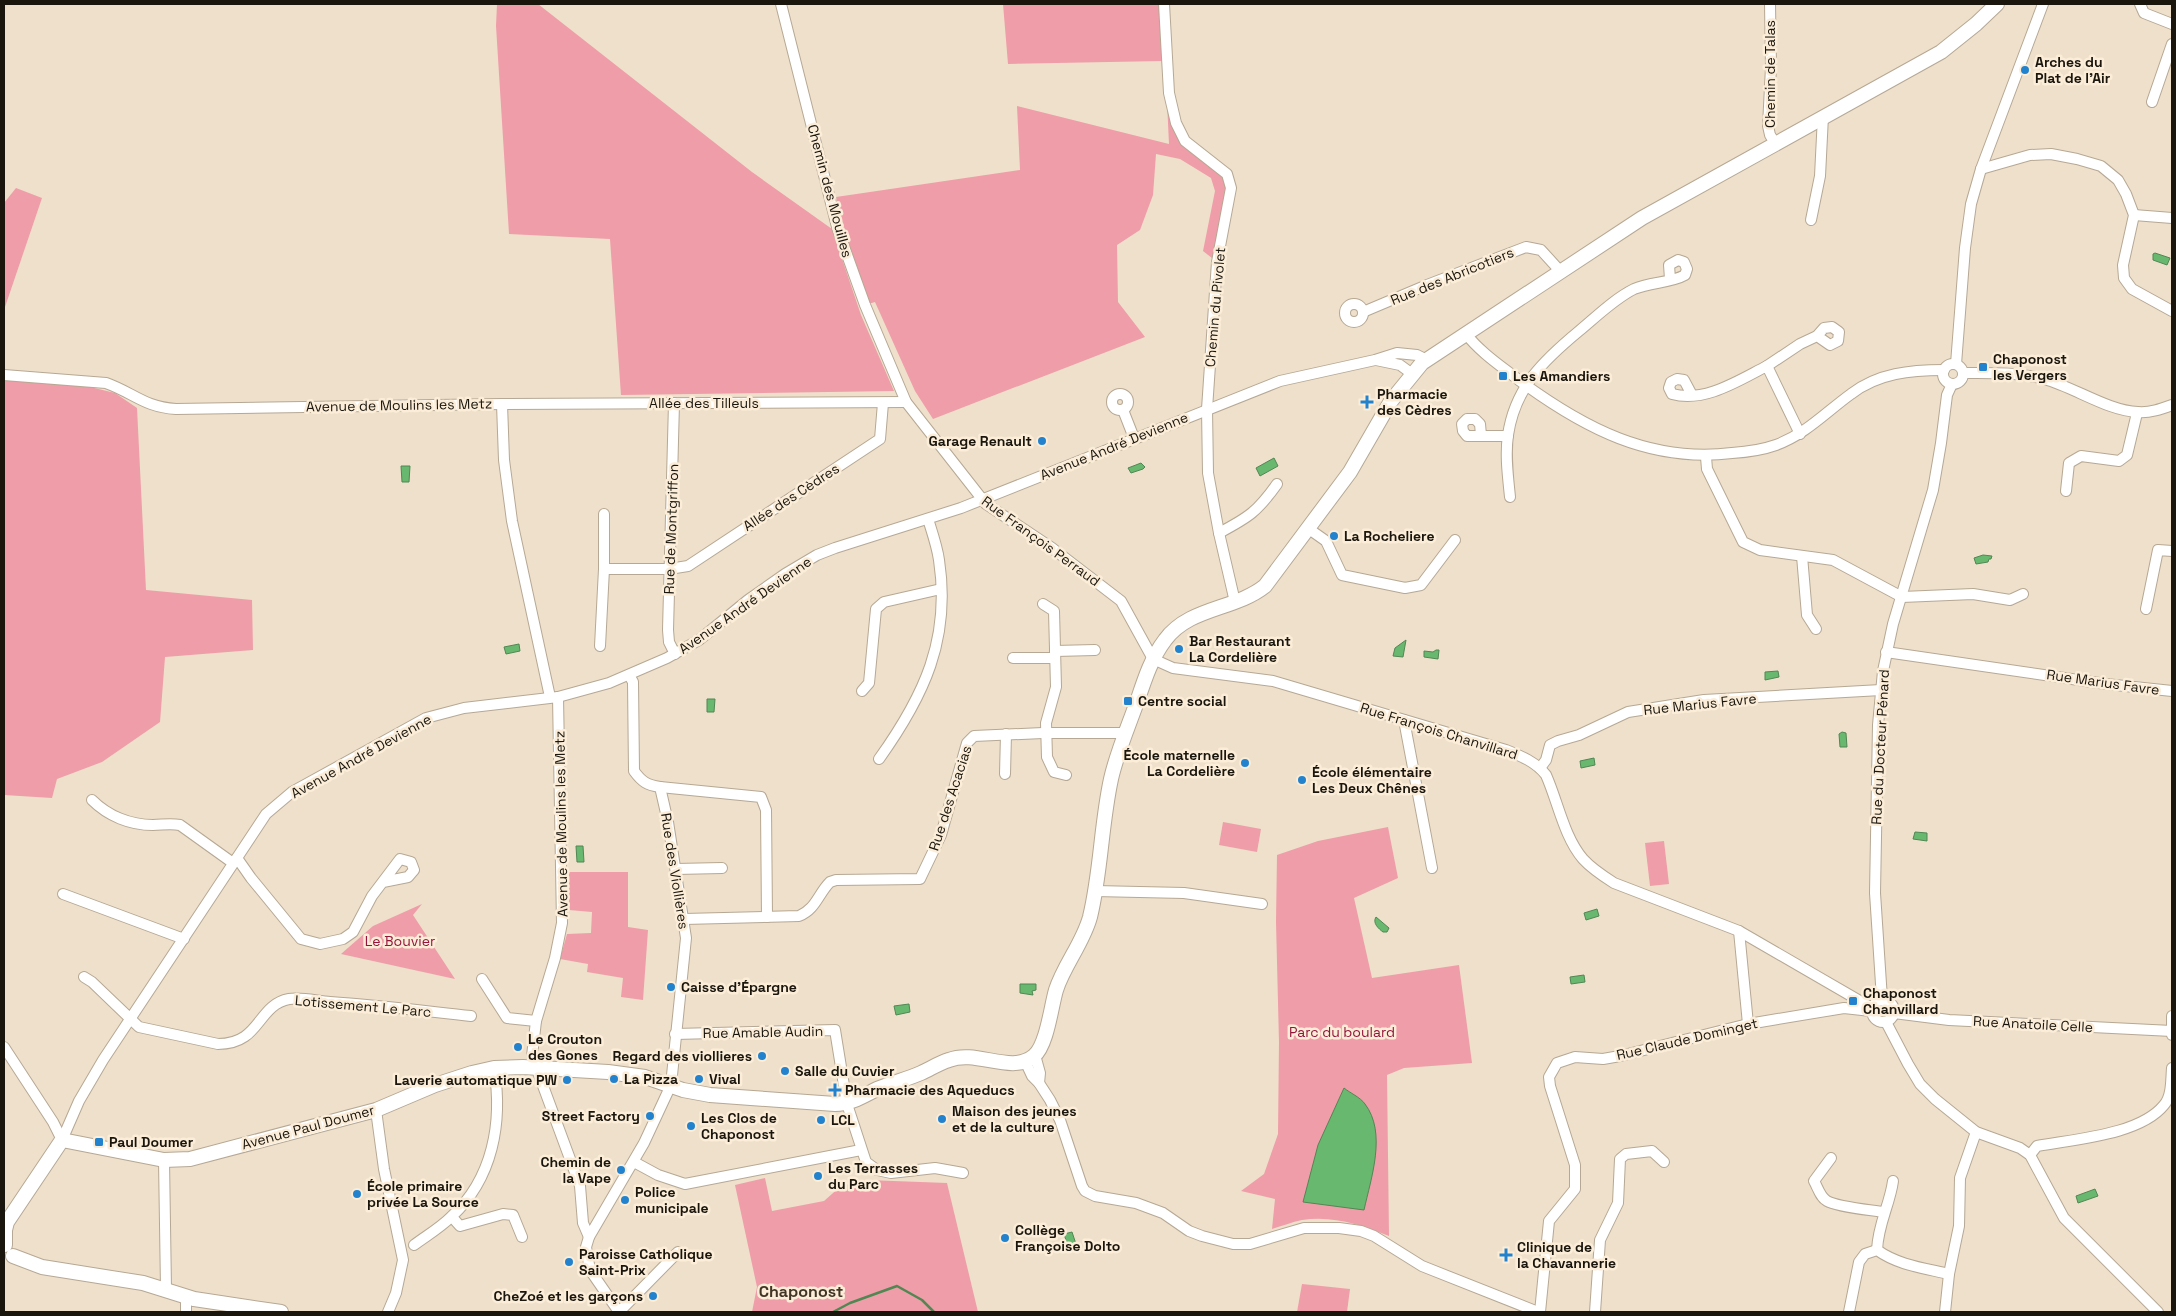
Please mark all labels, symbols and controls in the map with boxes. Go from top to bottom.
street label: Chemin de Talas [1761,20,1779,128]
place label: Arches du Plat de l'Air [2035,53,2111,87]
marker: Arches du Plat de l'Air [2019,64,2031,76]
street label: Chemin des Mouilles [804,122,856,260]
street label: Rue des Abricotiers [1388,243,1516,309]
street label: Chemin du Pivolet [1201,246,1229,368]
place label: Chaponost les Vergers [1993,350,2067,384]
marker: Chaponost les Vergers [1977,361,1989,373]
place label: Les Amandiers [1513,367,1610,385]
marker: Les Amandiers [1497,370,1509,382]
place label: Pharmacie des Cèdres [1377,385,1452,419]
street label: Avenue de Moulins les Metz [306,394,492,416]
street label: Allée des Tilleuls [649,394,759,412]
marker: Pharmacie des Cèdres [1361,396,1373,408]
street label: Avenue André Devienne [1037,408,1191,484]
place label: Garage Renault [929,432,1032,450]
marker: Garage Renault [1036,435,1048,447]
street label: Allée des Cèdres [739,459,843,535]
street label: Rue de Montgriffon [660,463,682,595]
street label: Rue François Perraud [978,492,1104,590]
place label: La Rocheliere [1344,527,1434,545]
marker: La Rocheliere [1328,530,1340,542]
street label: Avenue André Devienne [675,552,815,658]
place label: Bar Restaurant La Cordelière [1189,632,1291,666]
marker: Bar Restaurant La Cordelière [1173,643,1185,655]
street label: Rue Marius Favre [2045,665,2161,699]
street label: Rue du Docteur Pénard [1867,669,1893,825]
street label: Rue Marius Favre [1643,689,1757,719]
place label: Centre social [1138,692,1226,710]
marker: Centre social [1122,695,1134,707]
street label: Rue François Chanvillard [1358,698,1520,764]
street label: Avenue André Devienne [287,710,435,802]
street label: Avenue de Moulins les Metz [550,731,572,917]
street label: Rue des Acacias [925,743,975,853]
place label: École maternelle La Cordelière [1124,746,1235,780]
marker: École maternelle La Cordelière [1239,757,1251,769]
place label: École élémentaire Les Deux Chênes [1312,763,1432,797]
marker: École élémentaire Les Deux Chênes [1296,774,1308,786]
street label: Rue des Viollières [657,812,693,930]
park label: Le Bouvier [365,932,435,950]
place label: Caisse d'Épargne [681,978,797,996]
marker: Caisse d'Épargne [665,981,677,993]
place label: Chaponost Chanvillard [1863,984,1938,1018]
street label: Lotissement Le Parc [294,991,432,1021]
marker: Chaponost Chanvillard [1847,995,1859,1007]
street label: Rue Anatoile Celle [1973,1012,2093,1036]
street label: Rue Claude Dominget [1615,1014,1759,1064]
street label: Rue Amable Audin [703,1022,823,1042]
park label: Parc du boulard [1289,1023,1395,1041]
place label: Le Crouton des Gones [528,1030,602,1064]
marker: Le Crouton des Gones [512,1041,524,1053]
place label: Regard des viollieres [612,1047,752,1065]
marker: Regard des viollieres [756,1050,768,1062]
place label: Salle du Cuvier [795,1062,895,1080]
marker: Salle du Cuvier [779,1065,791,1077]
place label: La Pizza [624,1070,678,1088]
place label: Vival [709,1070,741,1088]
place label: Laverie automatique PW [394,1071,557,1089]
marker: La Pizza [608,1073,620,1085]
marker: Vival [693,1073,705,1085]
marker: Laverie automatique PW [561,1074,573,1086]
place label: Pharmacie des Aqueducs [845,1081,1015,1099]
marker: Pharmacie des Aqueducs [829,1084,841,1096]
street label: Avenue Paul Doumer [240,1101,376,1153]
place label: Maison des jeunes et de la culture [952,1102,1077,1136]
place label: Street Factory [542,1107,640,1125]
place label: Les Clos de Chaponost [701,1109,777,1143]
marker: Street Factory [644,1110,656,1122]
place label: LCL [831,1111,855,1129]
marker: Maison des jeunes et de la culture [936,1113,948,1125]
marker: LCL [815,1114,827,1126]
marker: Les Clos de Chaponost [685,1120,697,1132]
place label: Paul Doumer [109,1133,194,1151]
marker: Paul Doumer [93,1136,105,1148]
place label: Chemin de la Vape [540,1153,611,1187]
place label: Les Terrasses du Parc [828,1159,918,1193]
marker: Chemin de la Vape [615,1164,627,1176]
marker: Les Terrasses du Parc [812,1170,824,1182]
place label: École primaire privée La Source [367,1177,479,1211]
place label: Police municipale [635,1183,709,1217]
marker: École primaire privée La Source [351,1188,363,1200]
marker: Police municipale [619,1194,631,1206]
place label: Collège Françoise Dolto [1015,1221,1120,1255]
marker: Collège Françoise Dolto [999,1232,1011,1244]
place label: Clinique de la Chavannerie [1517,1238,1616,1272]
place label: Paroisse Catholique Saint-Prix [579,1245,713,1279]
marker: Clinique de la Chavannerie [1499,1248,1513,1262]
marker: Paroisse Catholique Saint-Prix [563,1256,575,1268]
district label: Chaponost [759,1281,843,1302]
place label: CheZoé et les garçons [494,1287,643,1305]
marker: CheZoé et les garçons [647,1290,659,1302]

